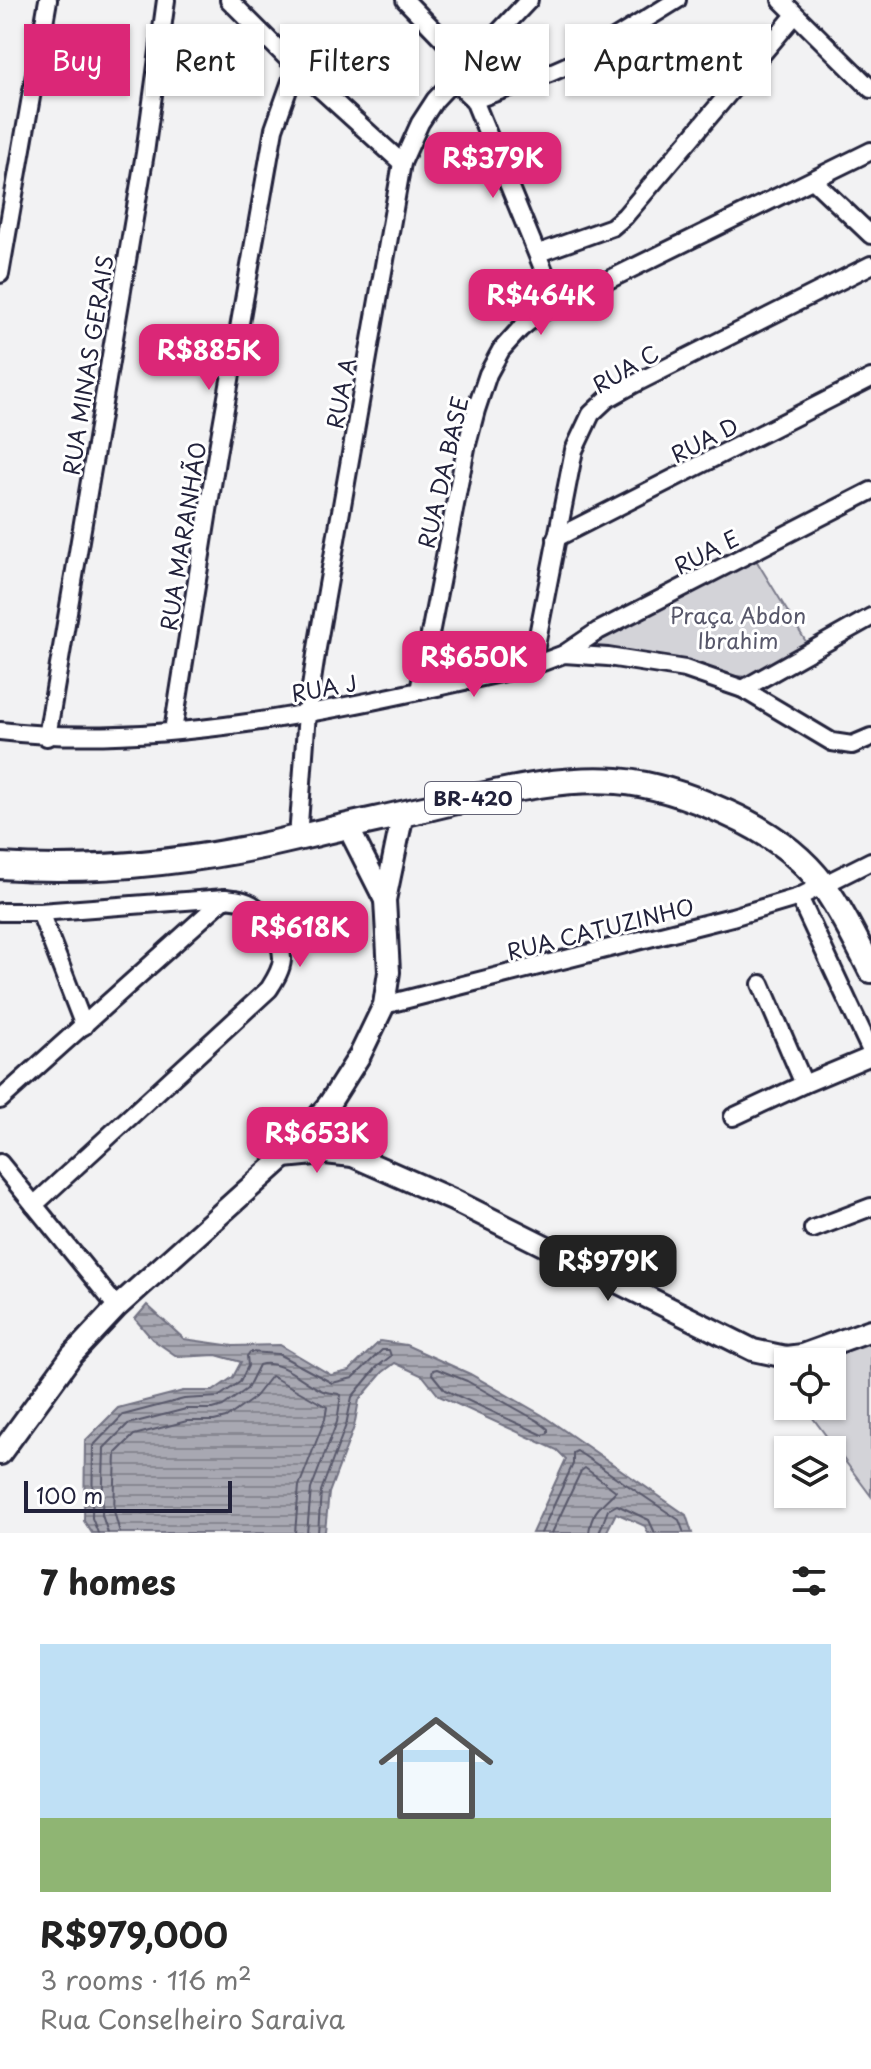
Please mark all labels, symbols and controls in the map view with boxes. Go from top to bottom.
chip: Buy [24,24,130,96]
chip: Rent [146,24,264,96]
chip: Filters [280,24,419,96]
chip: New [435,24,549,96]
chip: Apartment [565,24,771,96]
pin: R$379K [428,132,558,200]
text: R$379K [442,138,544,177]
street label: RUA MINAS GERAIS [53,253,121,477]
pin: R$464K [476,269,606,337]
text: R$464K [487,275,595,314]
pin: R$885K [144,324,274,392]
text: R$885K [157,330,261,369]
street label: RUA C [586,336,664,400]
street label: RUA A [317,355,363,431]
street label: RUA DA BASE [408,393,476,551]
street label: RUA D [664,408,744,470]
street label: RUA MARANHÃO [151,439,213,633]
street label: RUA E [668,521,744,581]
park label: Praça Abdon Ibrahim [670,598,806,656]
pin: R$650K [409,631,539,699]
text: R$650K [420,637,528,676]
street label: RUA J [288,665,360,709]
road number: BR-420 [425,782,521,814]
street label: RUA CATUZINHO [503,889,697,967]
pin: R$618K [235,901,365,969]
text: R$618K [250,907,350,946]
pin: R$653K [252,1107,382,1175]
text: R$653K [265,1113,369,1152]
pin: R$979K [543,1235,673,1303]
text: R$979K [558,1241,658,1280]
map controls [774,1348,846,1508]
button: locate [774,1348,846,1420]
button: layers [774,1436,846,1508]
scale bar [24,1477,232,1513]
text: 100 m [36,1478,103,1511]
text: 7 homes [40,1555,176,1607]
icon: filters [787,1559,831,1603]
icon: home [364,1696,508,1840]
text: R$979,000 [40,1908,228,1960]
text: 3 rooms · 116 m² [40,1960,252,1999]
text: Rua Conselheiro Saraiva [40,1999,345,2038]

